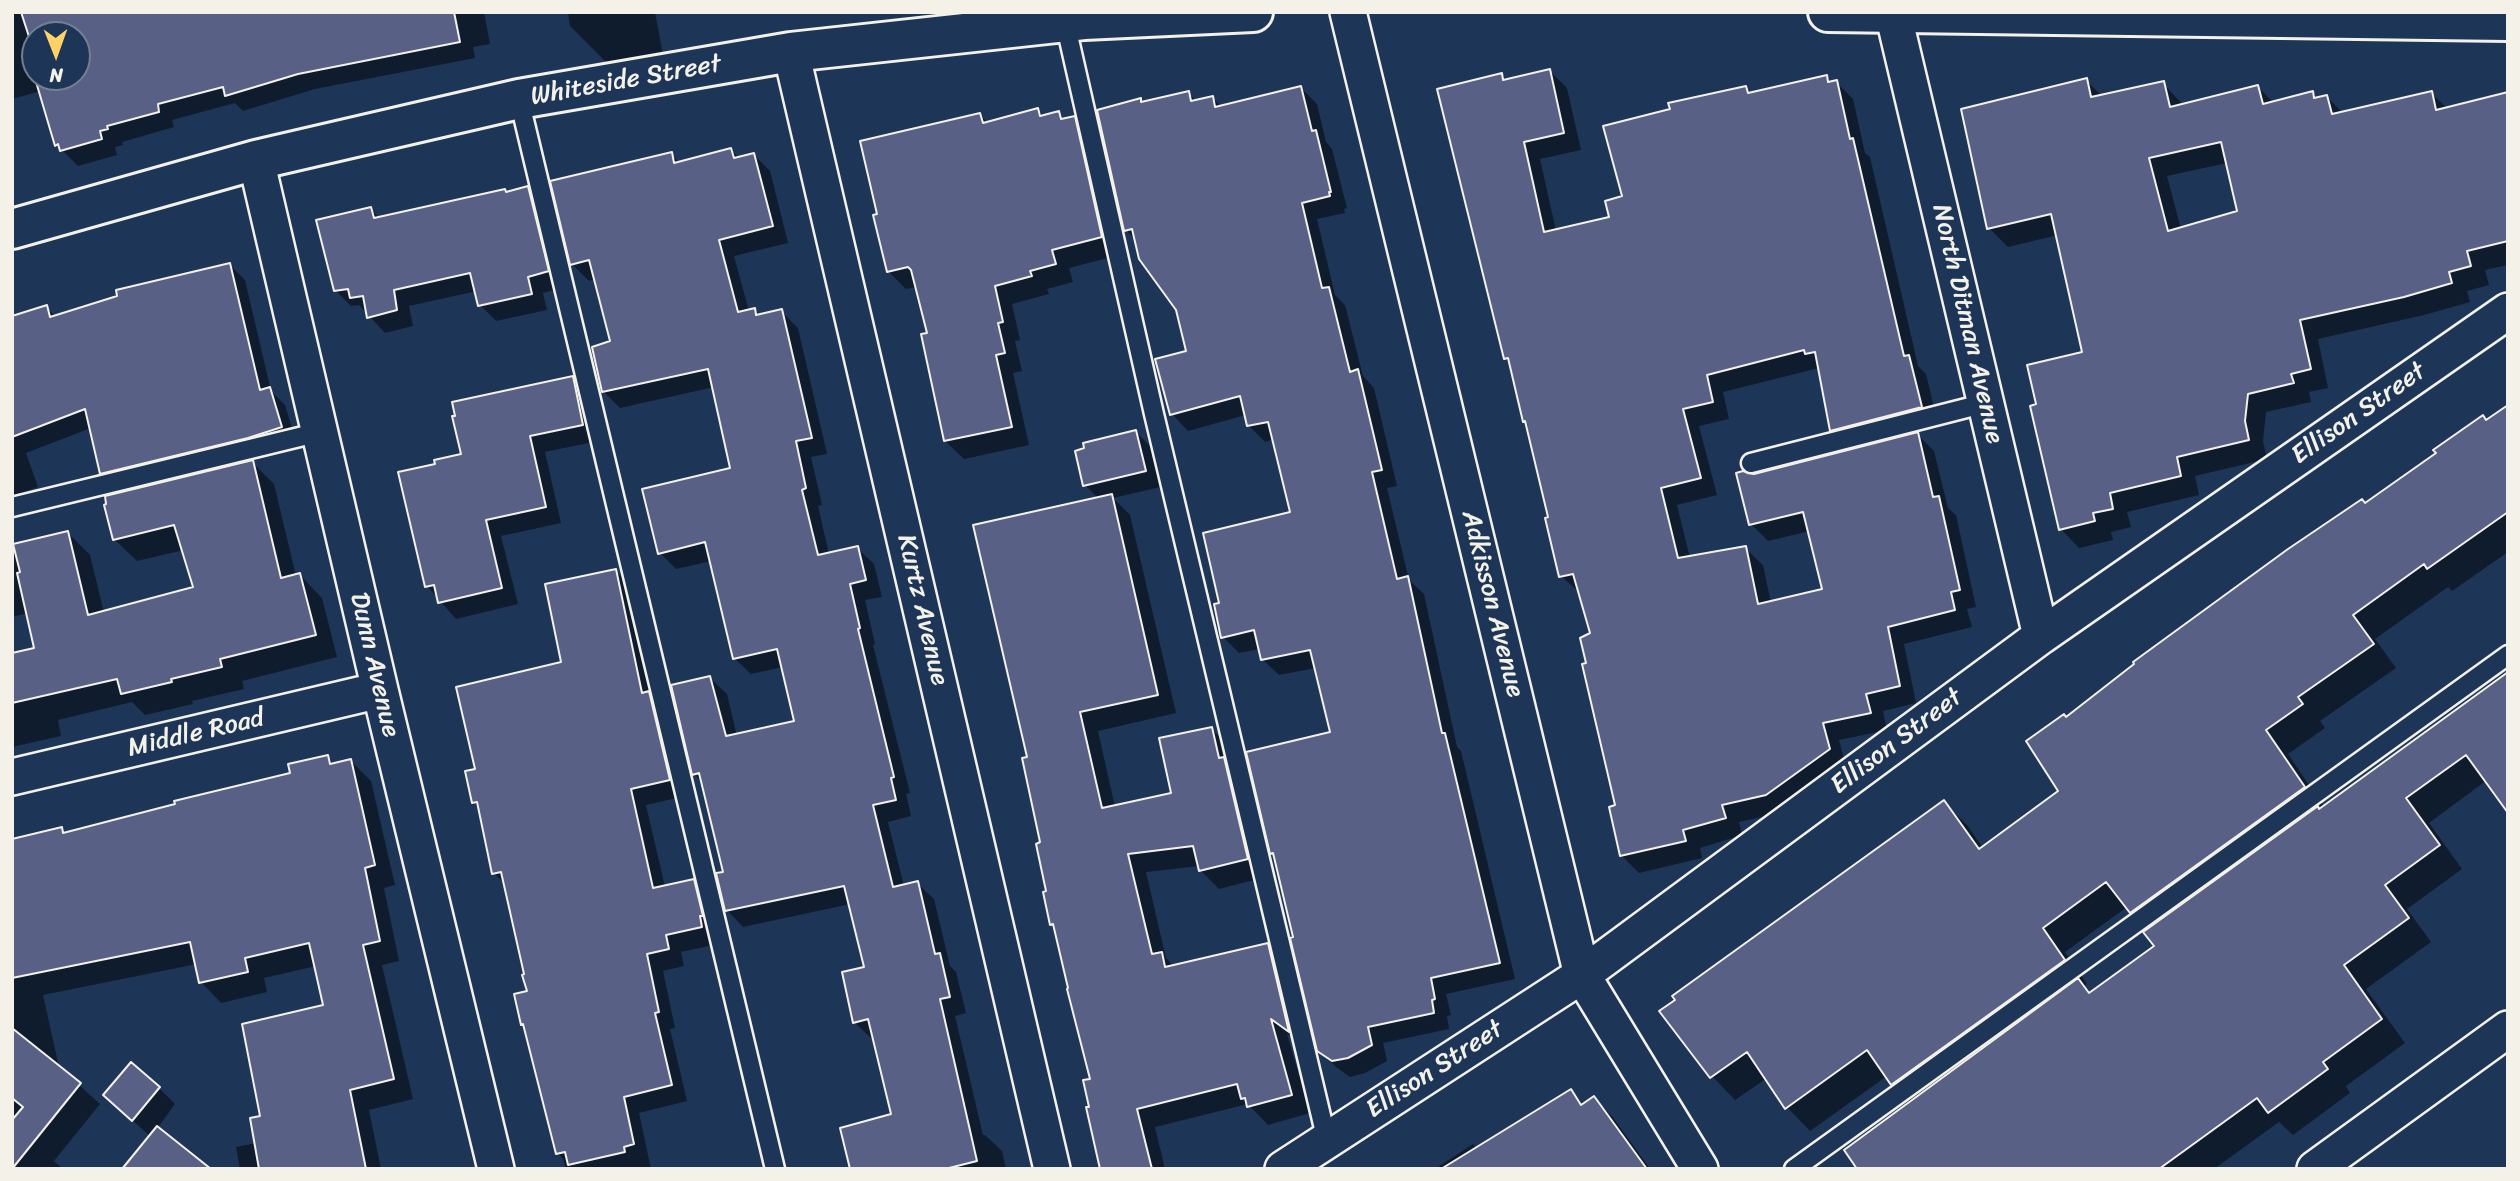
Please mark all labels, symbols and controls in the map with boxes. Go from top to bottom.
north arrow [21,21,91,91]
street label: Whiteside Street [528,49,724,113]
text: N [49,59,63,92]
street label: North Ditman Avenue [1924,201,2010,447]
street label: Ellison Street [2286,356,2432,472]
street label: Adkisson Avenue [1454,507,1530,701]
street label: Kurtz Avenue [889,532,955,688]
street label: Dunn Avenue [342,590,406,740]
street label: Ellison Street [1825,682,1969,802]
street label: Middle Road [125,703,267,765]
street label: Ellison Street [1361,1014,1509,1126]

